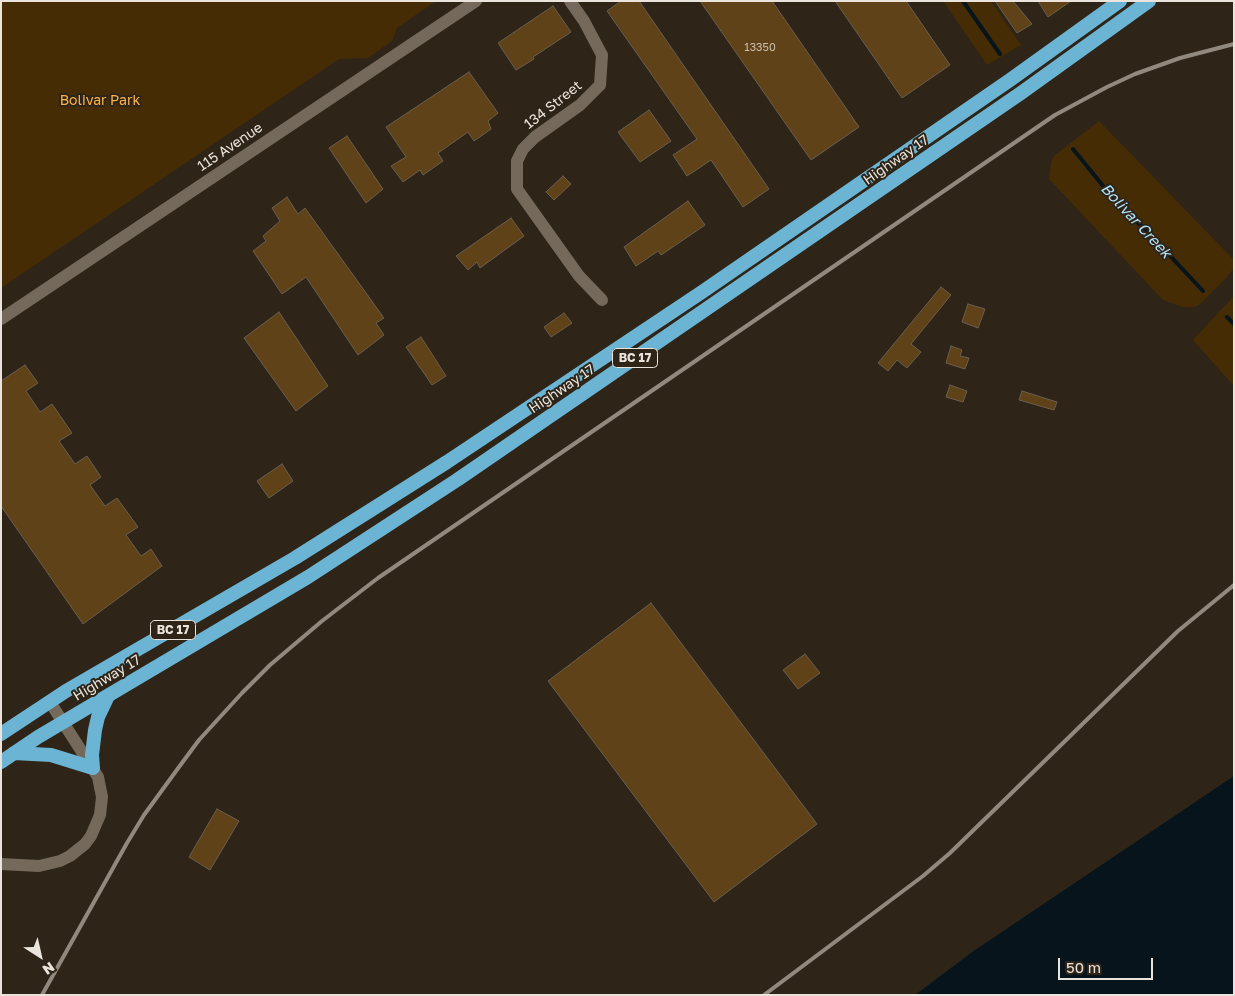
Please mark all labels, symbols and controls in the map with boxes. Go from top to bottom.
house number: 13350 [744,41,776,55]
street label: 134 Street [521,77,585,133]
park label: Bolivar Park [60,93,140,109]
street label: 115 Avenue [194,119,266,175]
street label: Highway 17 [860,131,932,189]
water label: Bolivar Creek [1097,180,1175,262]
road number: BC 17 [612,348,658,368]
street label: Highway 17 [526,361,598,417]
road number: BC 17 [150,620,196,640]
street label: Highway 17 [70,651,144,705]
north arrow [15,931,65,981]
scale bar [1060,948,1155,980]
text: 50 m [1066,958,1101,976]
text: N [40,959,58,979]

